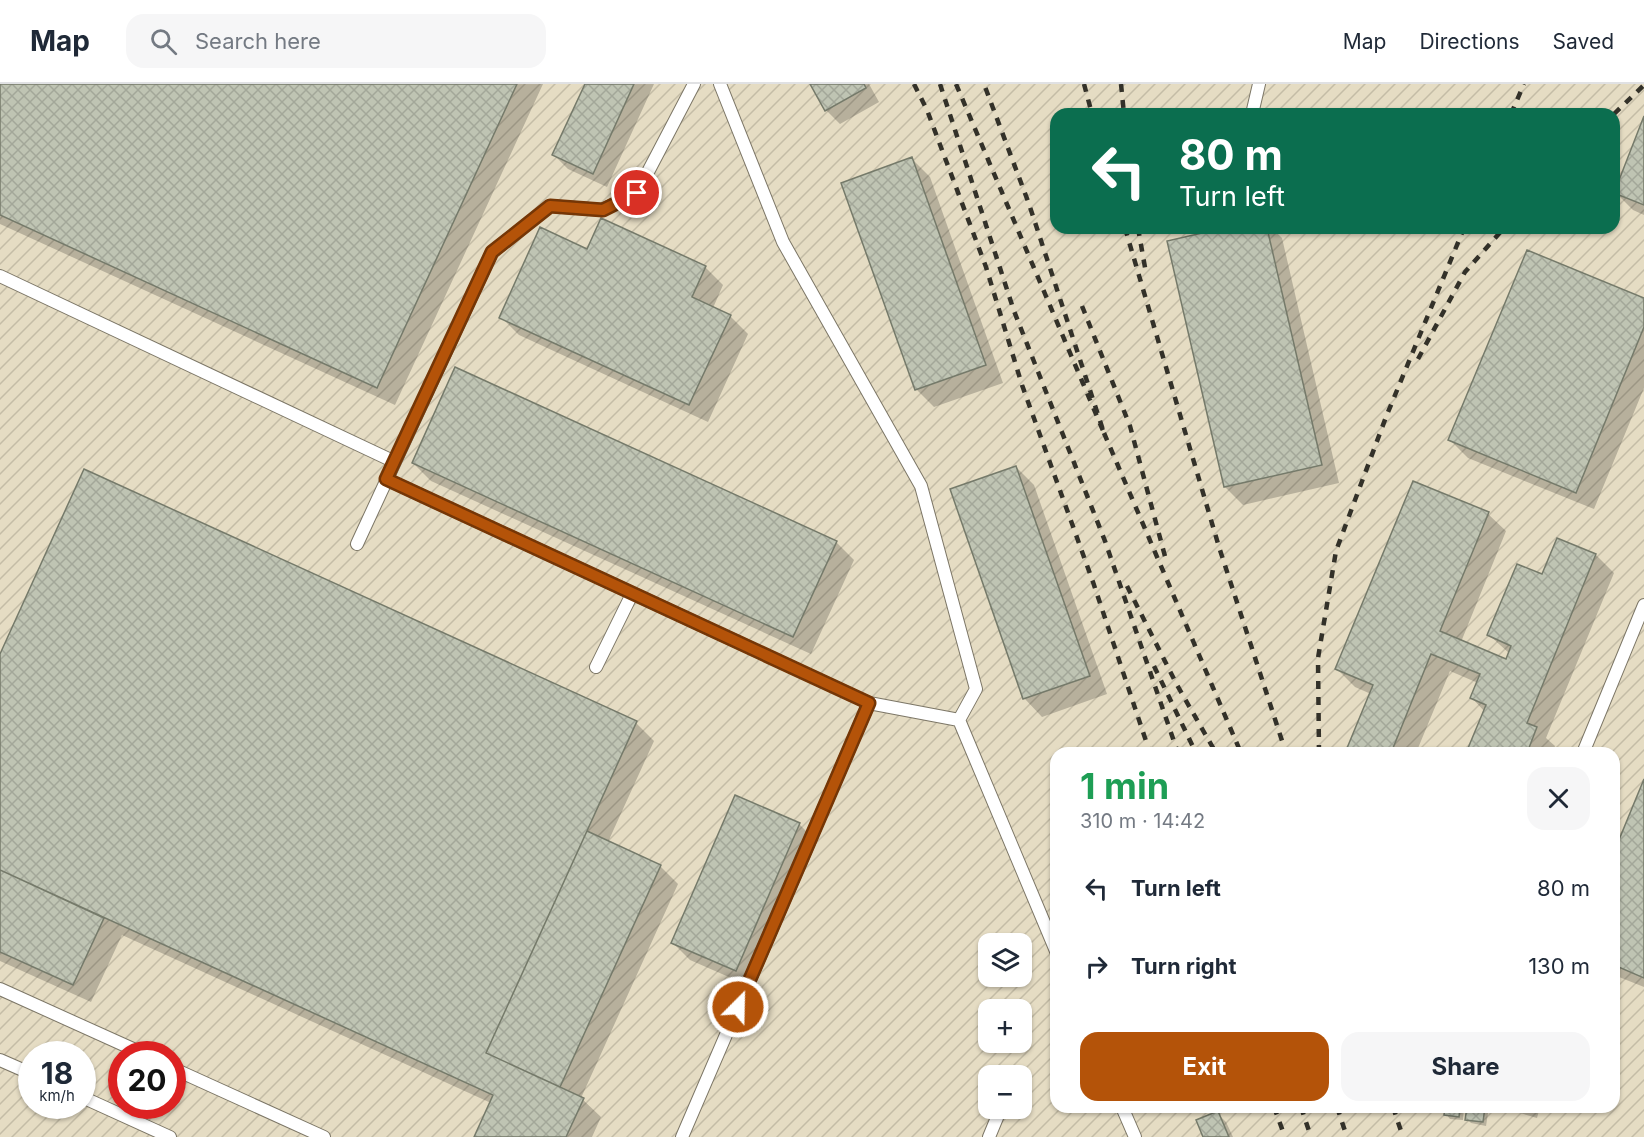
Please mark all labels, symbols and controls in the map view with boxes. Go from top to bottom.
search box [126,14,546,68]
text: Map [30,24,90,58]
icon: search [147,25,180,58]
text: Search here [195,28,321,54]
text: Map [1343,29,1386,54]
text: Directions [1419,29,1520,54]
text: Saved [1553,29,1614,54]
text: 80 m [1179,129,1283,180]
icon: left [1080,132,1158,210]
pin [611,167,662,218]
icon: arrive [620,176,653,209]
text: Turn left [1179,180,1285,213]
text: 1 min [1080,764,1169,808]
button: close [1527,767,1590,830]
text: 310 m · 14:42 [1080,809,1205,833]
icon: left [1080,872,1113,905]
text: Turn left [1131,875,1221,901]
text: 80 m [1537,875,1590,901]
map controls [978,933,1032,1119]
button: layers [978,933,1032,987]
icon: right [1080,950,1113,983]
text: Turn right [1131,953,1237,979]
text: 130 m [1528,953,1590,979]
position arrow [706,975,770,1039]
button: + [978,999,1032,1053]
button: Exit [1080,1032,1329,1101]
button: Share [1341,1032,1590,1101]
speed limit sign: 20 [108,1041,186,1119]
text: 18 [41,1055,73,1091]
button: − [978,1065,1032,1119]
text: km/h [39,1086,75,1105]

